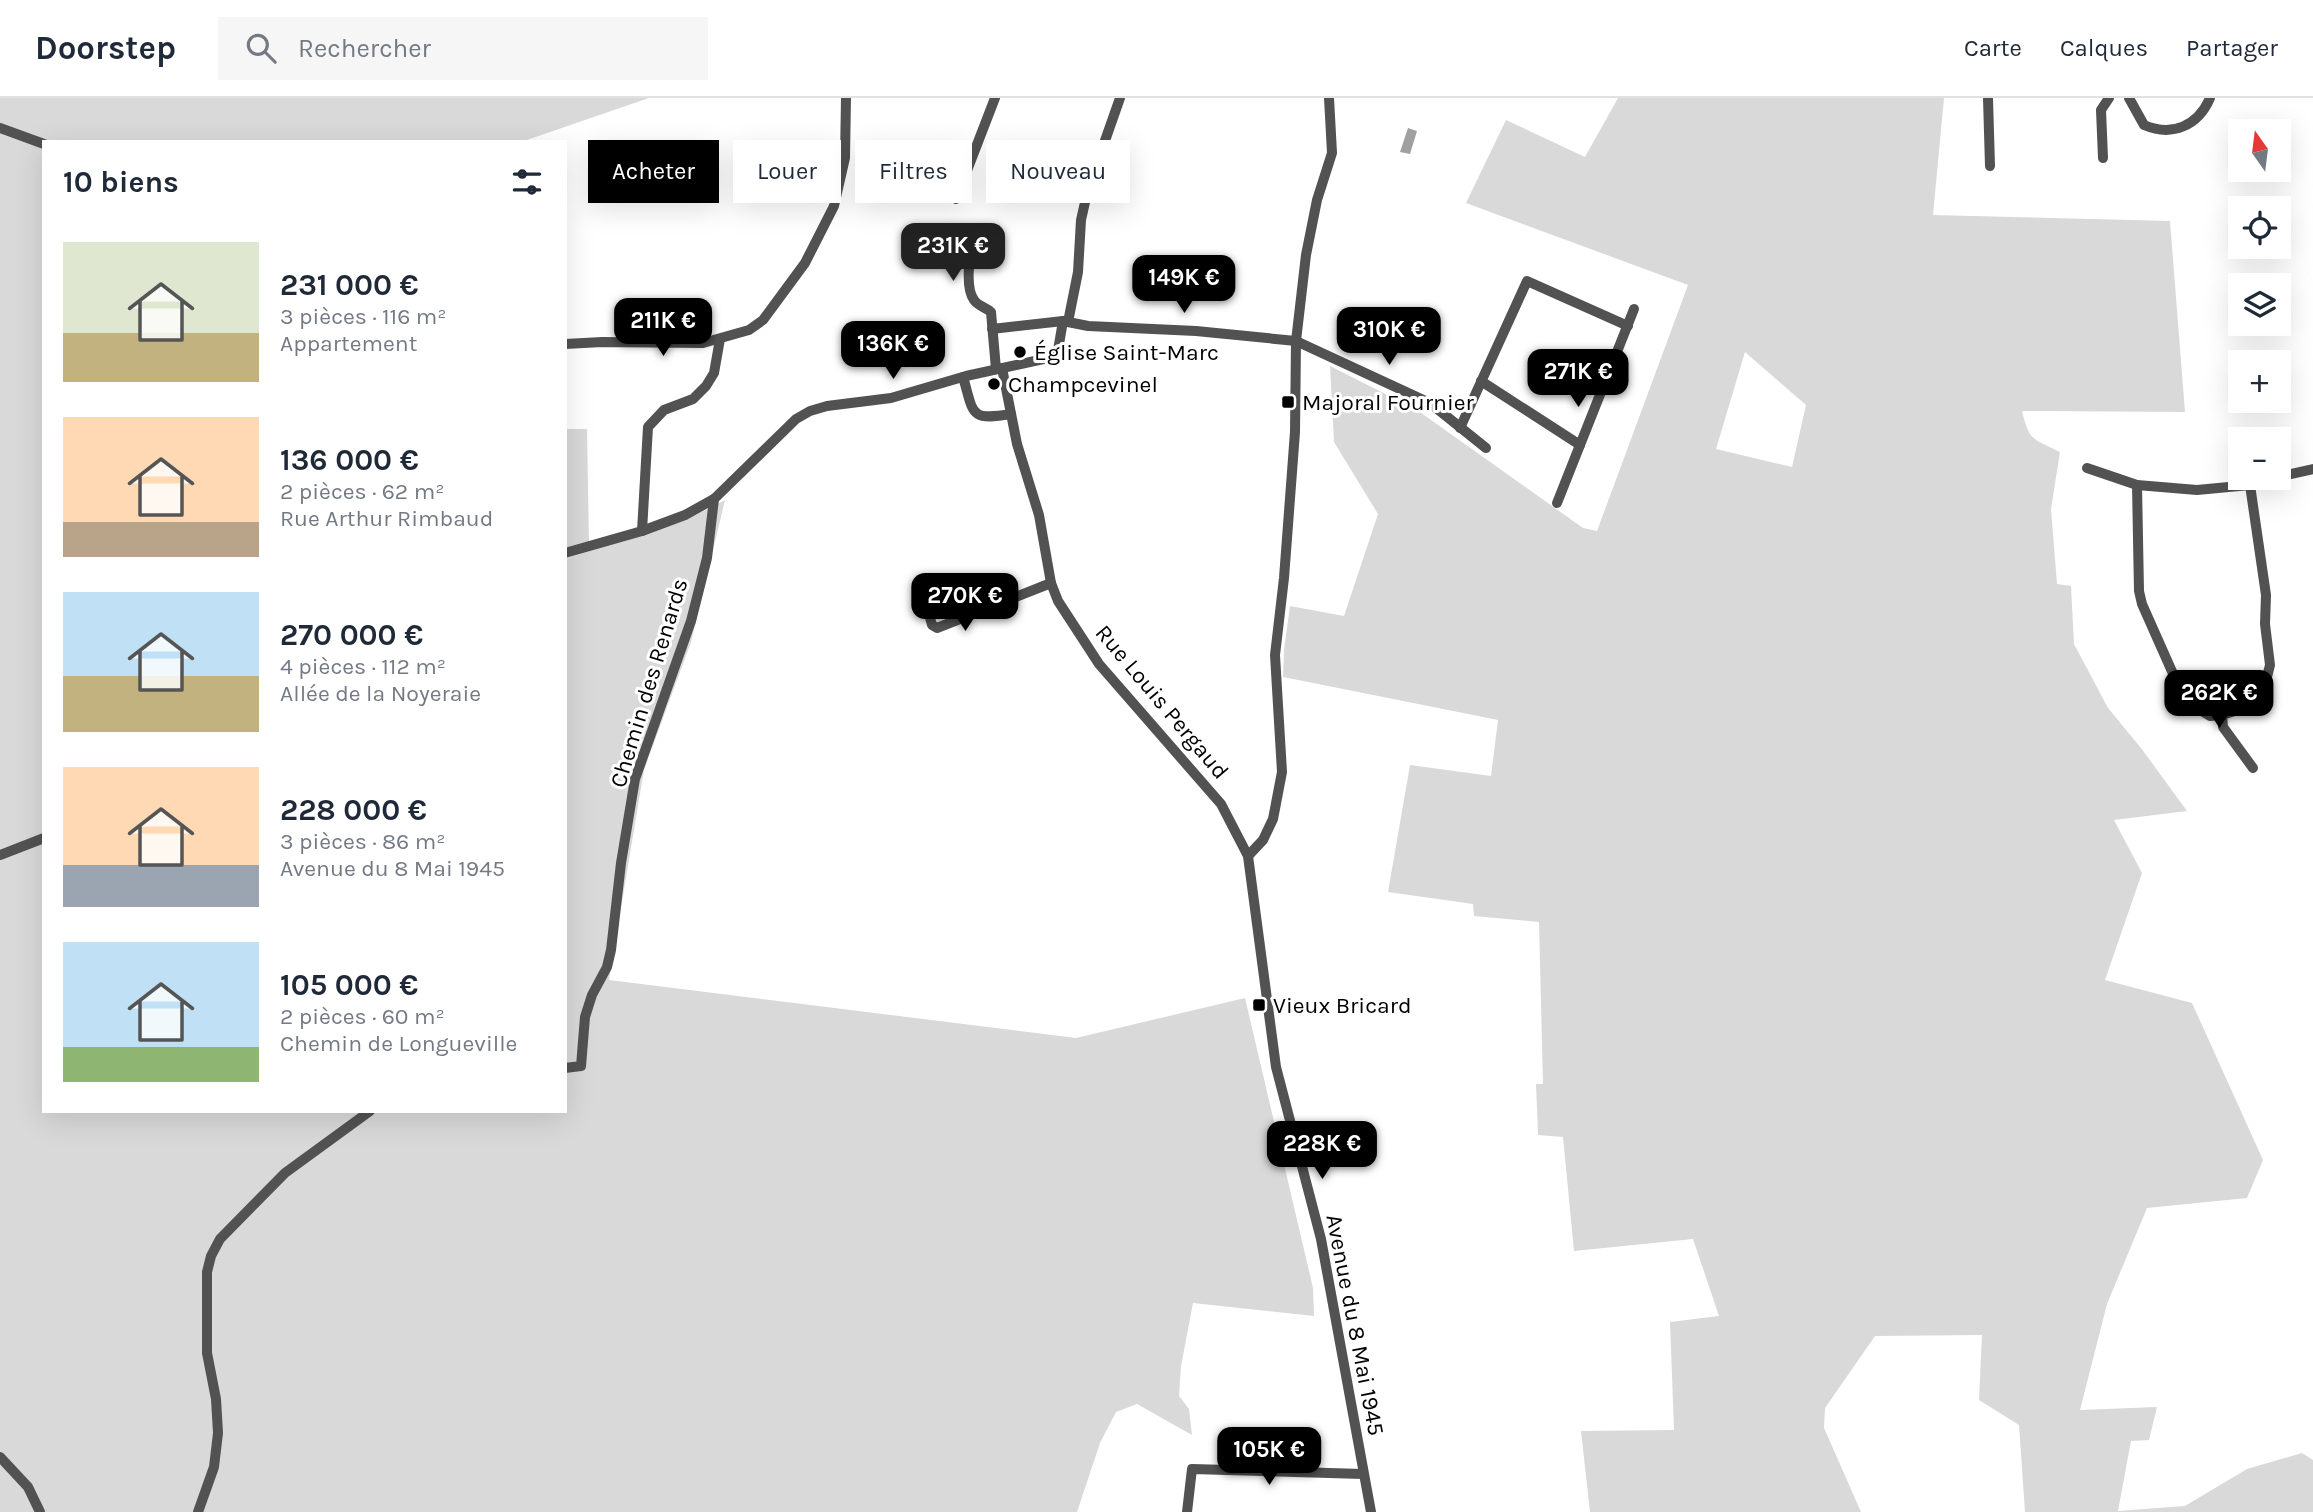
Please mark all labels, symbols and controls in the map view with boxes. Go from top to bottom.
search box [218,17,708,80]
text: Doorstep [35,29,176,67]
icon: search [242,29,280,67]
text: Rechercher [298,33,431,64]
text: Carte [1964,34,2022,62]
text: Calques [2060,34,2148,62]
text: Partager [2186,34,2278,62]
north arrow [2228,119,2291,182]
map controls [2228,119,2291,490]
chip: Acheter [588,140,719,203]
chip: Louer [733,140,841,203]
chip: Filtres [855,140,972,203]
chip: Nouveau [986,140,1130,203]
icon: filters [508,163,546,201]
text: 10 biens [63,164,179,200]
button: locate [2228,196,2291,259]
pin: 231K € [896,223,1010,283]
text: 231K € [917,232,989,259]
pin: 149K € [1127,256,1241,315]
text: 149K € [1148,264,1220,291]
text: 231 000 € [280,267,419,303]
icon: home [119,270,203,354]
button: layers [2228,273,2291,336]
pin: 211K € [606,299,720,358]
text: 3 pièces · 116 m² [280,303,447,330]
text: 211K € [630,307,696,334]
pin: 310K € [1332,308,1446,367]
text: 310K € [1353,316,1425,343]
pin: 136K € [836,322,950,381]
text: Appartement [280,330,417,357]
text: 136K € [857,330,929,357]
place label: Église Saint-Marc [1034,339,1219,366]
marker: Église Saint-Marc [1012,344,1028,360]
pin: 271K € [1521,350,1635,409]
button: + [2228,350,2291,413]
text: 271K € [1544,358,1613,385]
place label: Champcevinel [1008,371,1158,398]
marker: Champcevinel [986,376,1002,392]
place label: Majoral Fournier [1302,389,1475,416]
marker: Majoral Fournier [1280,394,1296,410]
button: − [2228,427,2291,490]
text: 136 000 € [280,442,419,478]
icon: home [119,445,203,529]
text: 2 pièces · 62 m² [280,478,444,505]
text: Rue Arthur Rimbaud [280,505,493,532]
pin: 270K € [908,574,1022,633]
street label: Chemin des Renards [604,575,694,791]
text: 270K € [927,582,1003,609]
text: 270 000 € [280,617,423,653]
icon: home [119,620,203,704]
street label: Rue Louis Pergaud [1090,620,1234,784]
text: 4 pièces · 112 m² [280,653,446,680]
pin: 262K € [2162,670,2276,730]
text: 262K € [2180,679,2258,706]
text: Allée de la Noyeraie [280,680,481,707]
text: 228 000 € [280,792,427,828]
icon: home [119,795,203,879]
text: 3 pièces · 86 m² [280,828,445,855]
text: Avenue du 8 Mai 1945 [280,855,505,882]
text: 105 000 € [280,967,418,1003]
icon: home [119,970,203,1054]
place label: Vieux Bricard [1273,992,1412,1019]
marker: Vieux Bricard [1251,997,1267,1013]
text: 2 pièces · 60 m² [280,1003,445,1030]
text: Chemin de Longueville [280,1030,517,1057]
pin: 228K € [1265,1122,1379,1181]
text: 228K € [1283,1130,1361,1157]
street label: Avenue du 8 Mai 1945 [1320,1212,1390,1438]
pin: 105K € [1212,1428,1326,1487]
text: 105K € [1233,1436,1305,1463]

